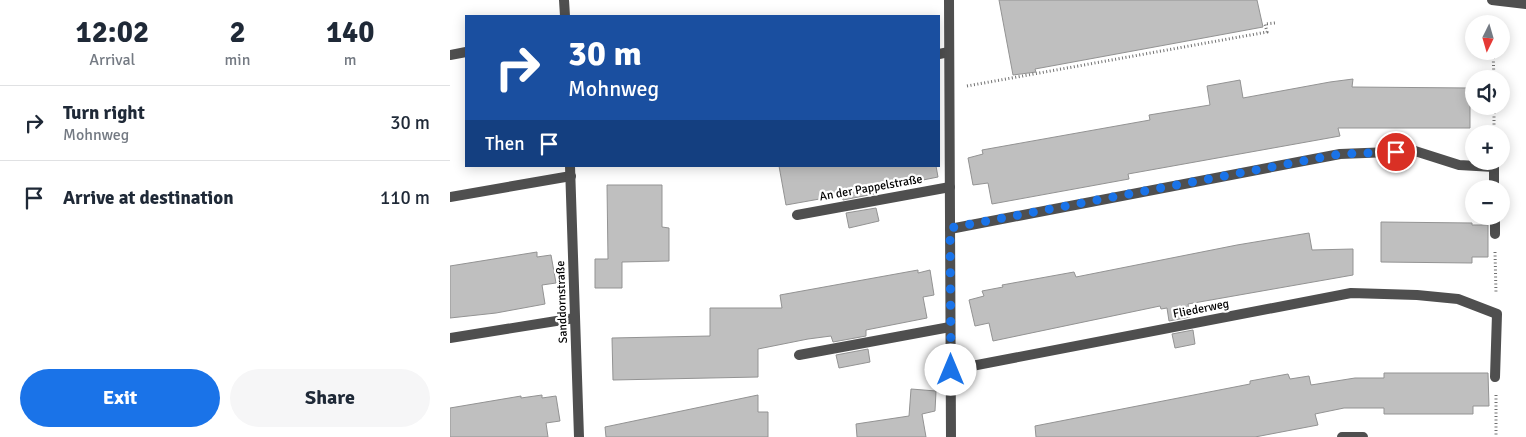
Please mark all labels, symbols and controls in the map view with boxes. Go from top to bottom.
text: 12:02 [75,14,149,51]
text: 2 [229,14,246,51]
text: 140 [326,14,374,51]
north arrow [1465,15,1510,60]
map controls [1465,15,1510,225]
text: 30 m [568,32,642,75]
icon: right [485,35,550,100]
text: Arrival [89,50,135,70]
text: min [225,50,250,70]
text: m [344,50,357,70]
button: sound [1465,70,1510,115]
text: Mohnweg [568,75,659,102]
text: Turn right [63,101,145,125]
icon: right [20,109,48,137]
text: 30 m [390,111,430,135]
text: Mohnweg [63,125,129,145]
button: + [1465,125,1510,170]
icon: arrive [535,130,563,158]
pin [1375,131,1417,173]
text: Then [485,132,525,156]
icon: arrive [1382,138,1410,166]
street label: An der Pappelstraße [818,172,924,204]
button: − [1465,180,1510,225]
icon: arrive [20,184,48,212]
text: Arrive at destination [63,186,234,210]
text: 110 m [380,186,430,210]
street label: Sanddornstraße [553,260,571,344]
street label: Fliederweg [1172,296,1230,322]
position arrow [924,343,976,395]
button: Exit [20,369,220,427]
button: Share [230,369,430,427]

